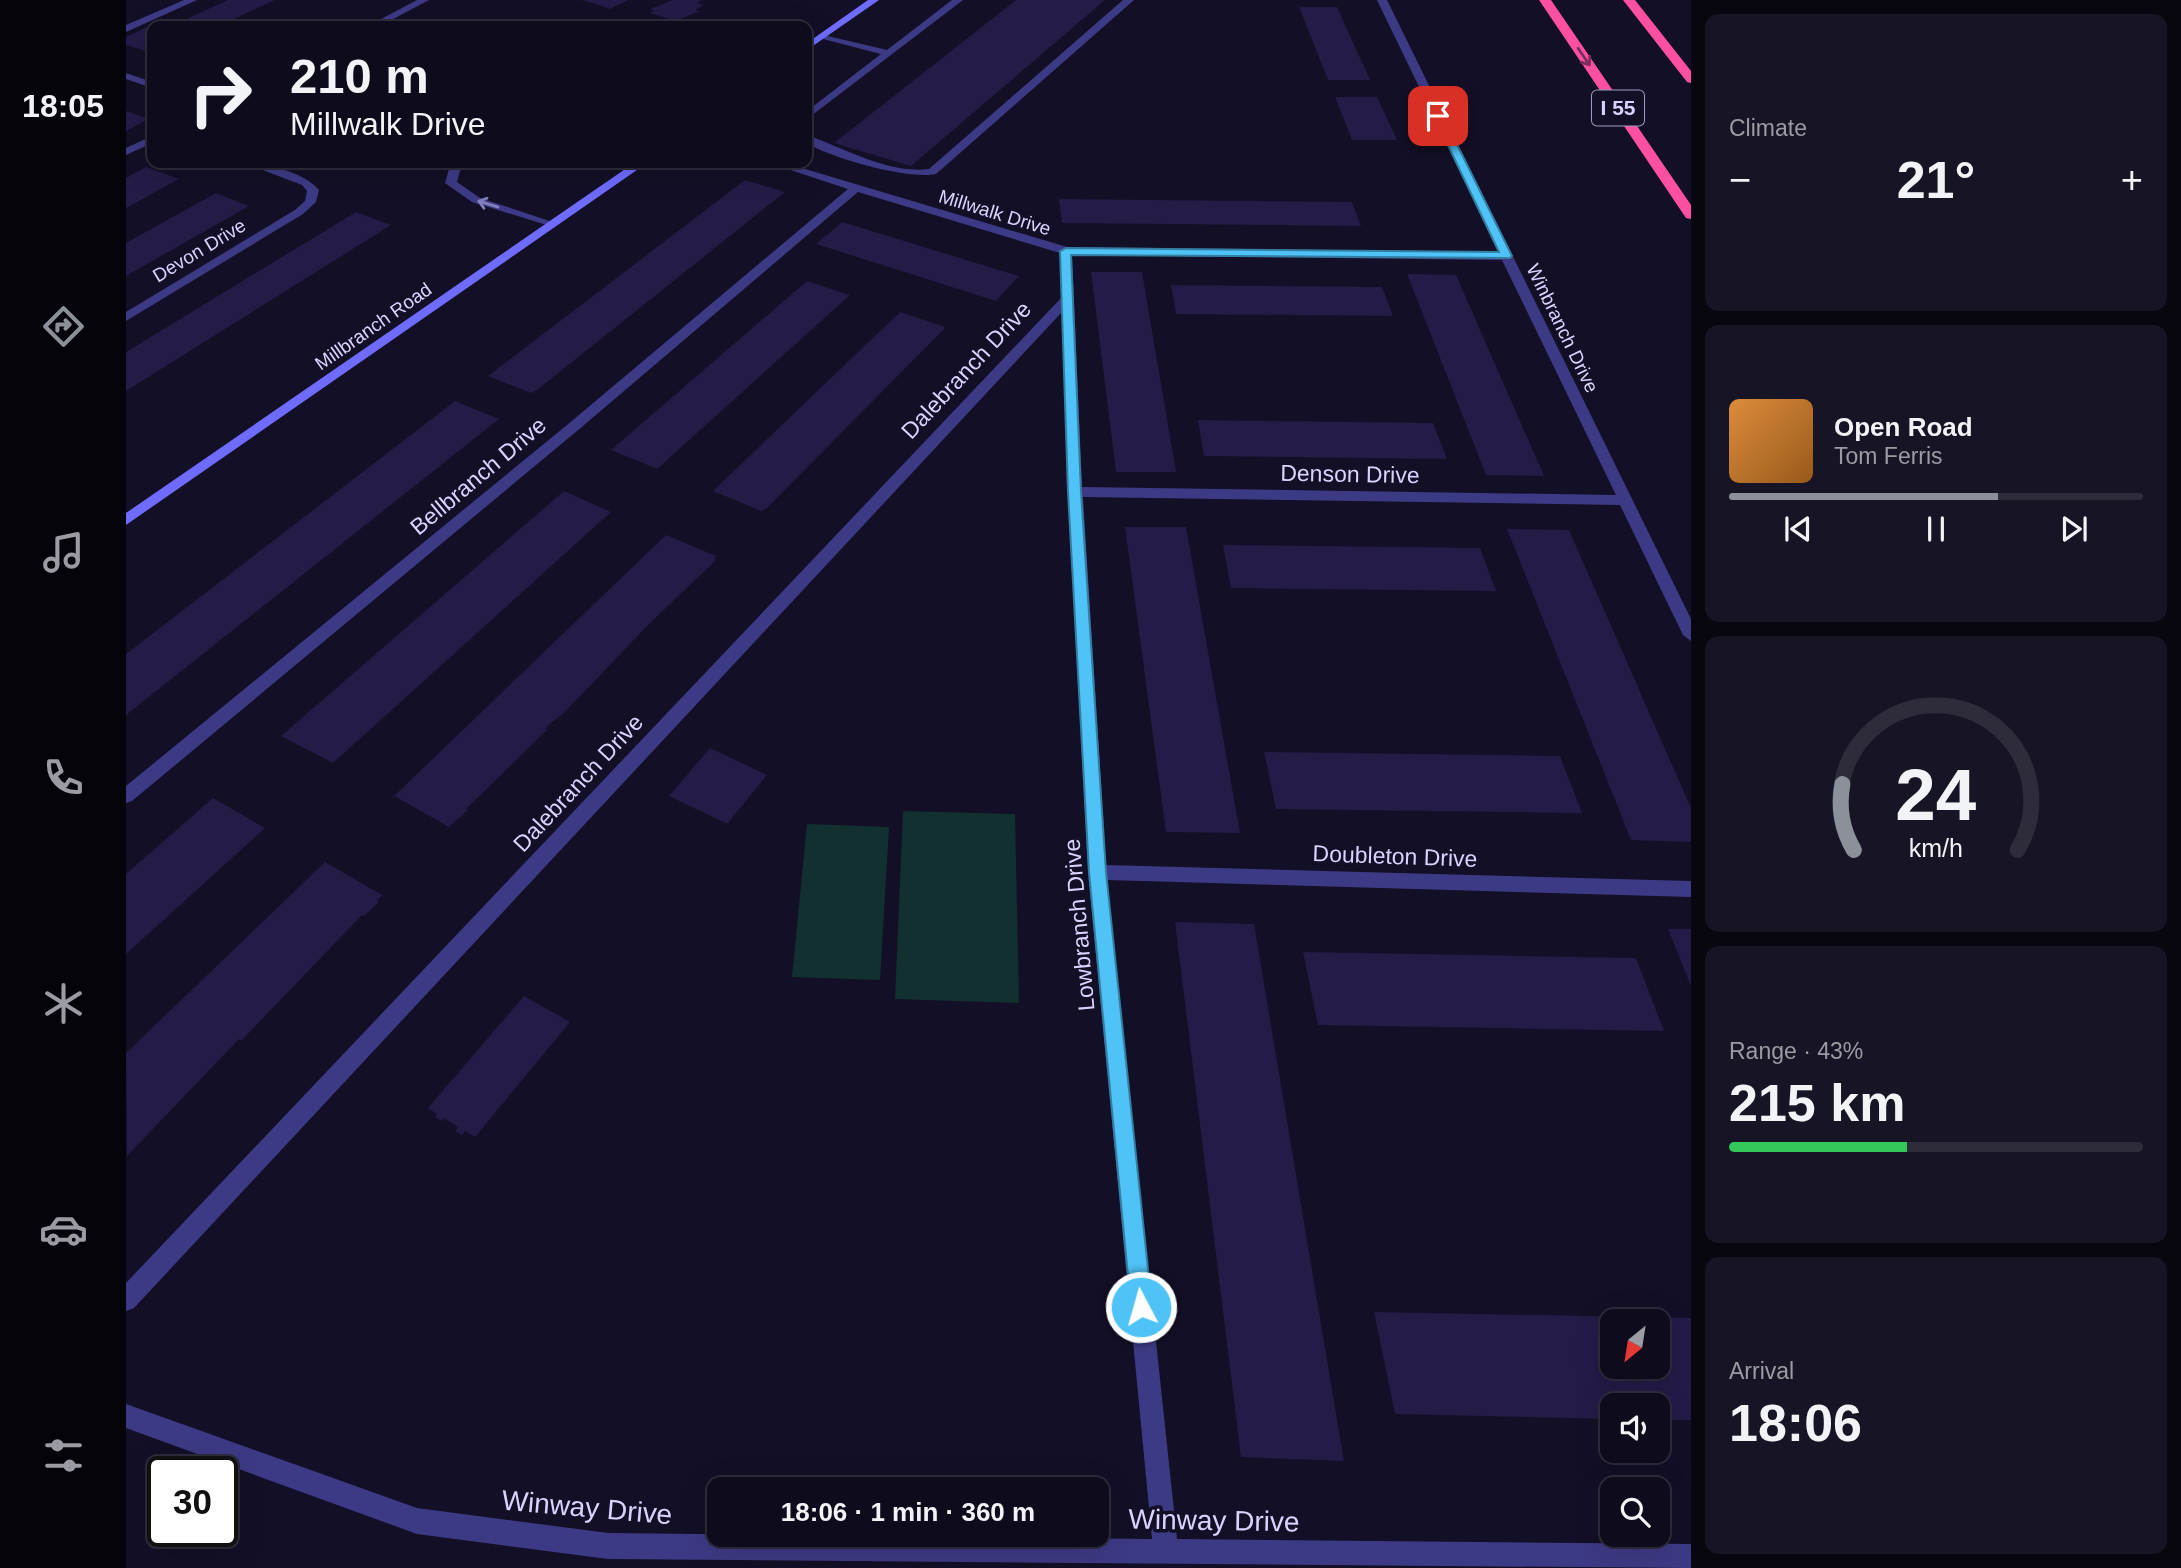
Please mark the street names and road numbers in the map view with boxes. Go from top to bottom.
road number: I 55 [1592,90,1644,126]
street label: Millwalk Drive [936,185,1053,239]
street label: Devon Drive [149,215,249,286]
street label: Winbranch Drive [1522,261,1603,396]
street label: Millbranch Road [311,278,436,374]
street label: Dalebranch Drive [896,296,1036,444]
street label: Bellbranch Drive [405,412,551,540]
street label: Denson Drive [1280,460,1420,488]
street label: Dalebranch Drive [508,709,648,857]
street label: Lowbranch Drive [1059,838,1099,1012]
street label: Doubleton Drive [1312,840,1478,872]
street label: Winway Drive [500,1485,674,1530]
street label: Winway Drive [1128,1504,1300,1537]

